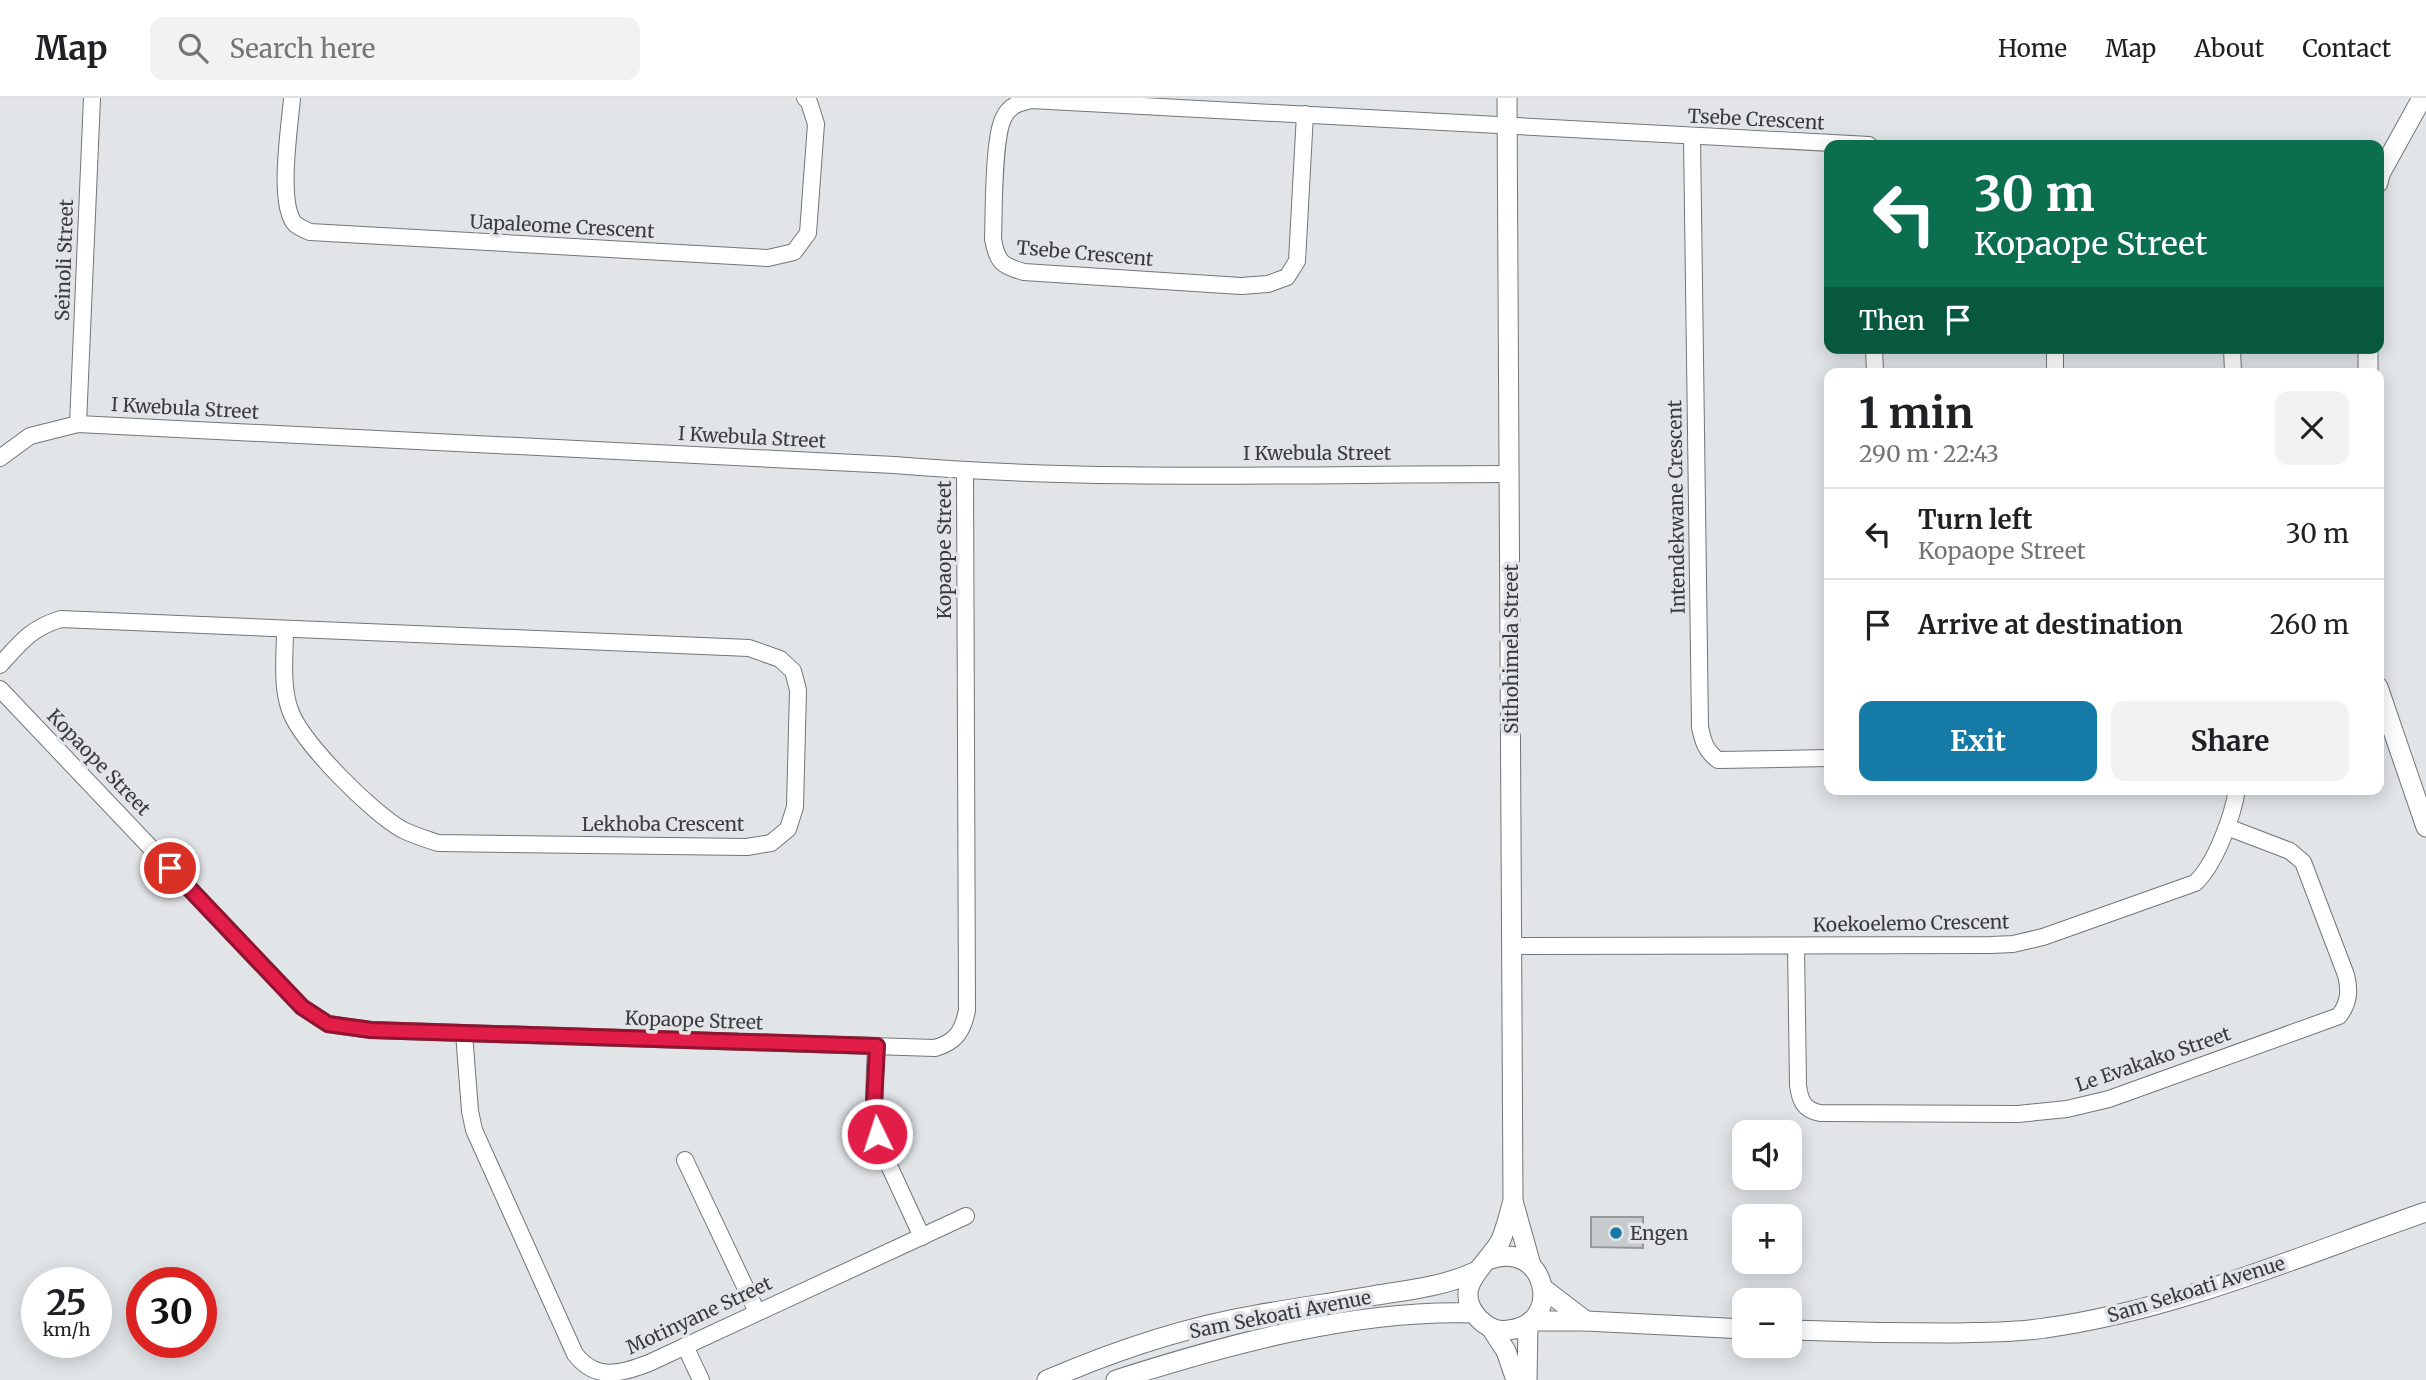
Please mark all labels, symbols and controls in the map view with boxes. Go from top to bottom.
search box [150,17,640,80]
text: Map [35,28,108,69]
icon: search [174,29,212,67]
text: Search here [230,32,375,65]
text: Home [1998,33,2067,64]
text: Map [2105,33,2156,64]
text: About [2194,33,2264,64]
text: Contact [2302,33,2391,64]
street label: Tsebe Crescent [1687,103,1826,135]
text: 30 m [1974,163,2095,224]
icon: left [1859,168,1950,259]
street label: Seinoli Street [50,198,78,321]
street label: Uapaleome Crescent [469,209,656,243]
text: Kopaope Street [1974,224,2207,264]
street label: Tsebe Crescent [1016,235,1155,271]
icon: arrive [1939,301,1977,339]
text: Then [1859,304,1925,337]
text: 1 min [1859,387,1973,439]
button: close [2275,391,2349,465]
street label: I Kwebula Street [110,392,260,424]
street label: Intendekwane Crescent [1662,399,1690,614]
street label: I Kwebula Street [677,421,827,453]
text: 290 m · 22:43 [1859,439,1999,468]
street label: I Kwebula Street [1243,441,1392,465]
street label: Kopaope Street [932,480,956,619]
text: Turn left [1918,503,2032,536]
icon: left [1859,515,1897,553]
text: 30 m [2286,517,2349,550]
text: Kopaope Street [1918,536,2086,565]
street label: Sithohimela Street [1499,563,1523,734]
icon: arrive [1859,606,1897,644]
text: Arrive at destination [1918,608,2183,641]
text: 260 m [2270,608,2349,641]
button: Exit [1859,701,2097,781]
button: Share [2111,701,2349,781]
street label: Kopaope Street [42,704,156,821]
street label: Lekhoba Crescent [582,812,745,836]
pin [140,838,200,898]
icon: arrive [151,849,189,887]
street label: Koekoelemo Crescent [1812,909,2010,937]
street label: Kopaope Street [624,1006,764,1034]
street label: Le Evakako Street [2072,1021,2234,1097]
position arrow [840,1097,914,1171]
map controls [1732,1120,1802,1358]
button: sound [1732,1120,1802,1190]
button: + [1732,1204,1802,1274]
place label: Engen [1630,1221,1689,1245]
marker: Engen [1608,1225,1624,1241]
street label: Sam Sekoati Avenue [2104,1251,2288,1327]
speed limit sign: 30 [126,1267,217,1358]
street label: Motinyane Street [622,1270,776,1359]
text: 25 [46,1281,87,1325]
street label: Sam Sekoati Avenue [1187,1285,1373,1343]
button: − [1732,1288,1802,1358]
text: km/h [43,1318,90,1341]

